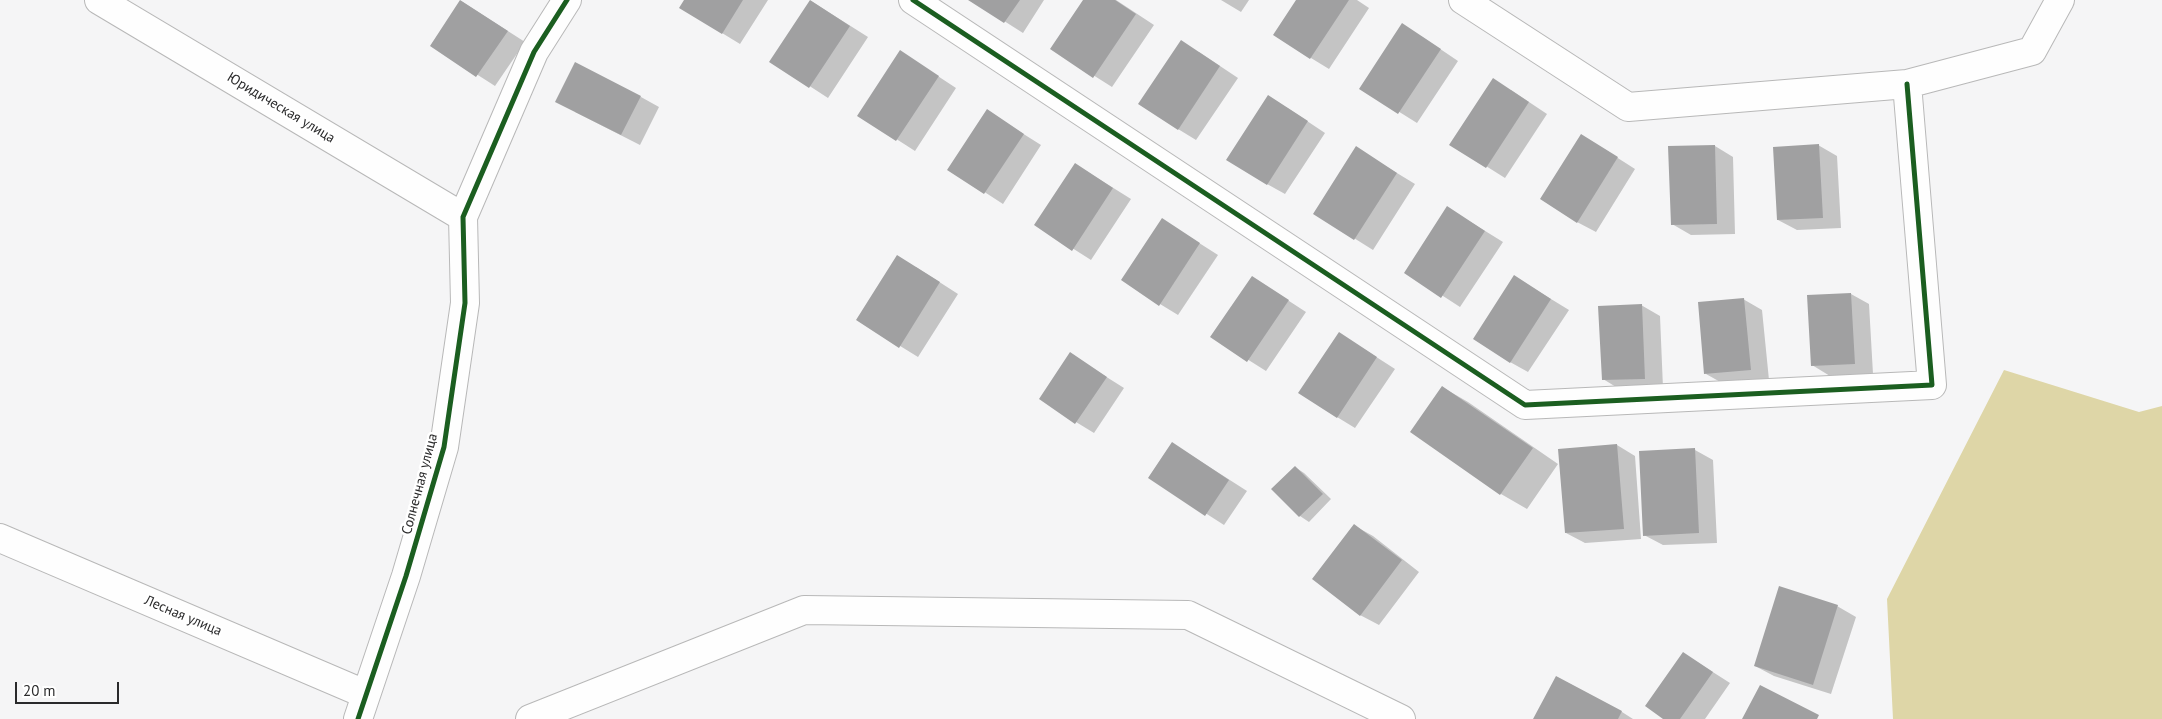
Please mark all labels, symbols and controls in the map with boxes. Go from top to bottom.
street label: Юридическая улица [224,69,338,147]
street label: Солнечная улица [398,432,442,536]
street label: Лесная улица [142,592,224,640]
scale bar [18,672,121,704]
text: 20 m [23,681,56,700]

